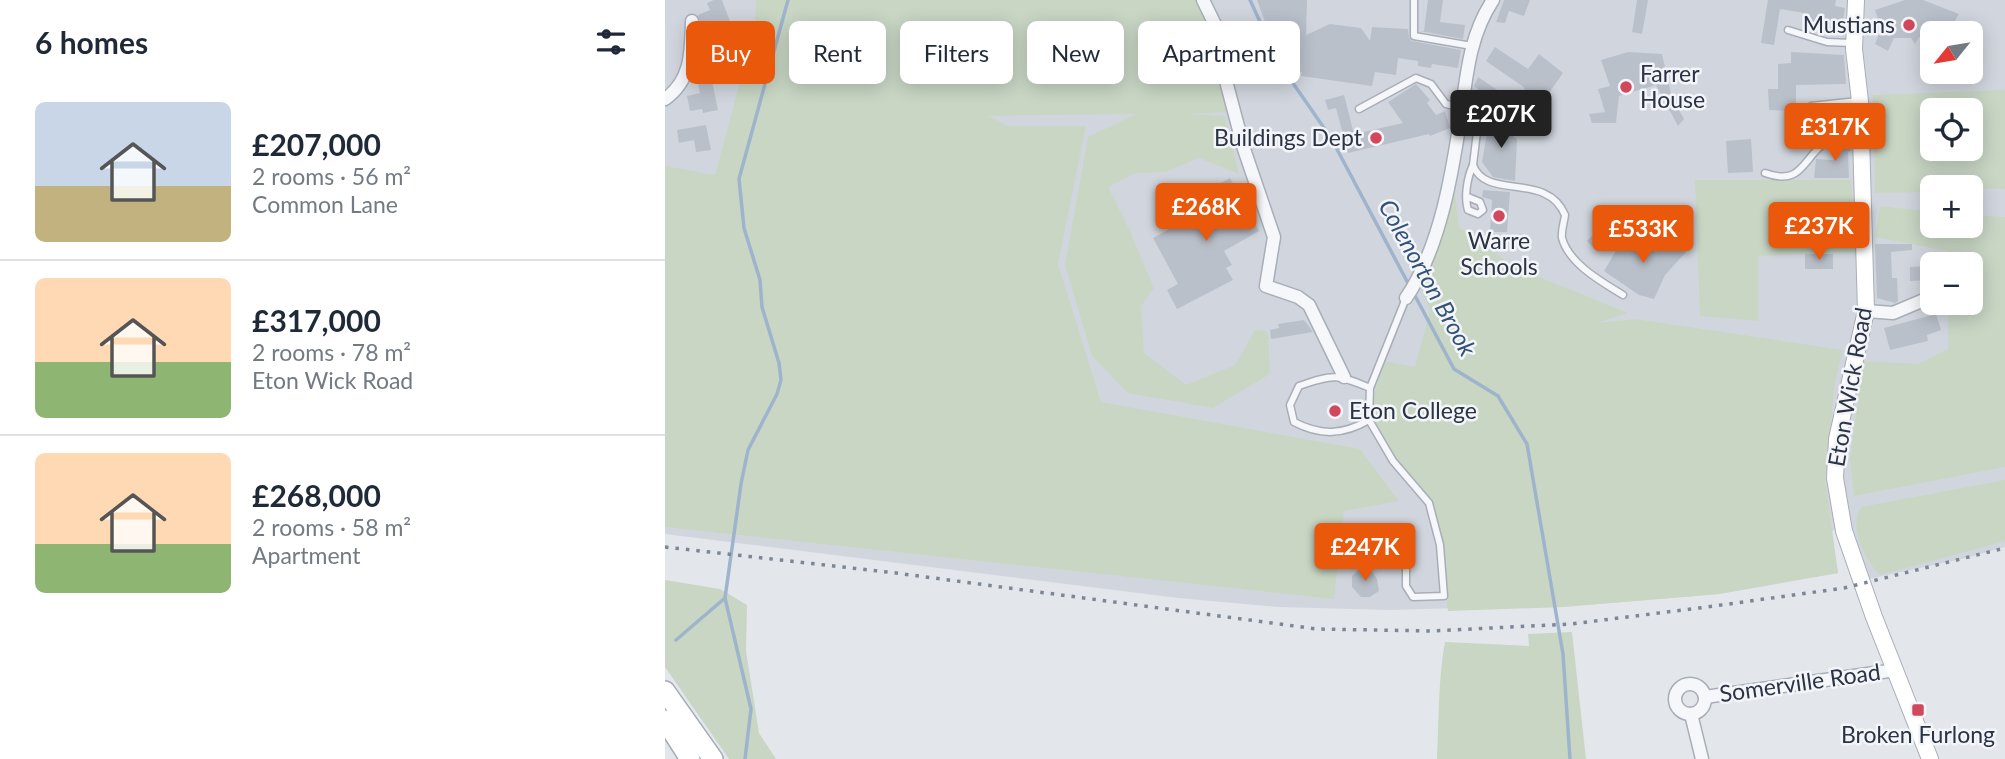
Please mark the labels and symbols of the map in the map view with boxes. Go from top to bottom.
place label: Mustians [1803,10,1895,38]
marker: Mustians [1901,17,1917,33]
north arrow [1920,21,1983,84]
place label: Farrer House [1640,59,1705,113]
marker: Farrer House [1618,79,1634,95]
pin: £207K [1452,90,1550,150]
pin: £317K [1786,104,1884,163]
place label: Buildings Dept [1214,123,1363,151]
marker: Buildings Dept [1368,130,1384,146]
pin: £268K [1157,184,1255,243]
water label: Colenorton Brook [1373,194,1484,361]
pin: £237K [1770,202,1868,262]
pin: £533K [1594,205,1692,265]
marker: Warre Schools [1491,208,1507,224]
place label: Warre Schools [1460,226,1538,280]
street label: Eton Wick Road [1821,305,1877,469]
place label: Eton College [1349,396,1477,424]
marker: Eton College [1327,403,1343,419]
pin: £247K [1316,524,1414,583]
street label: Somerville Road [1718,657,1882,707]
marker: Broken Furlong [1910,702,1926,718]
place label: Broken Furlong [1841,720,1995,748]

